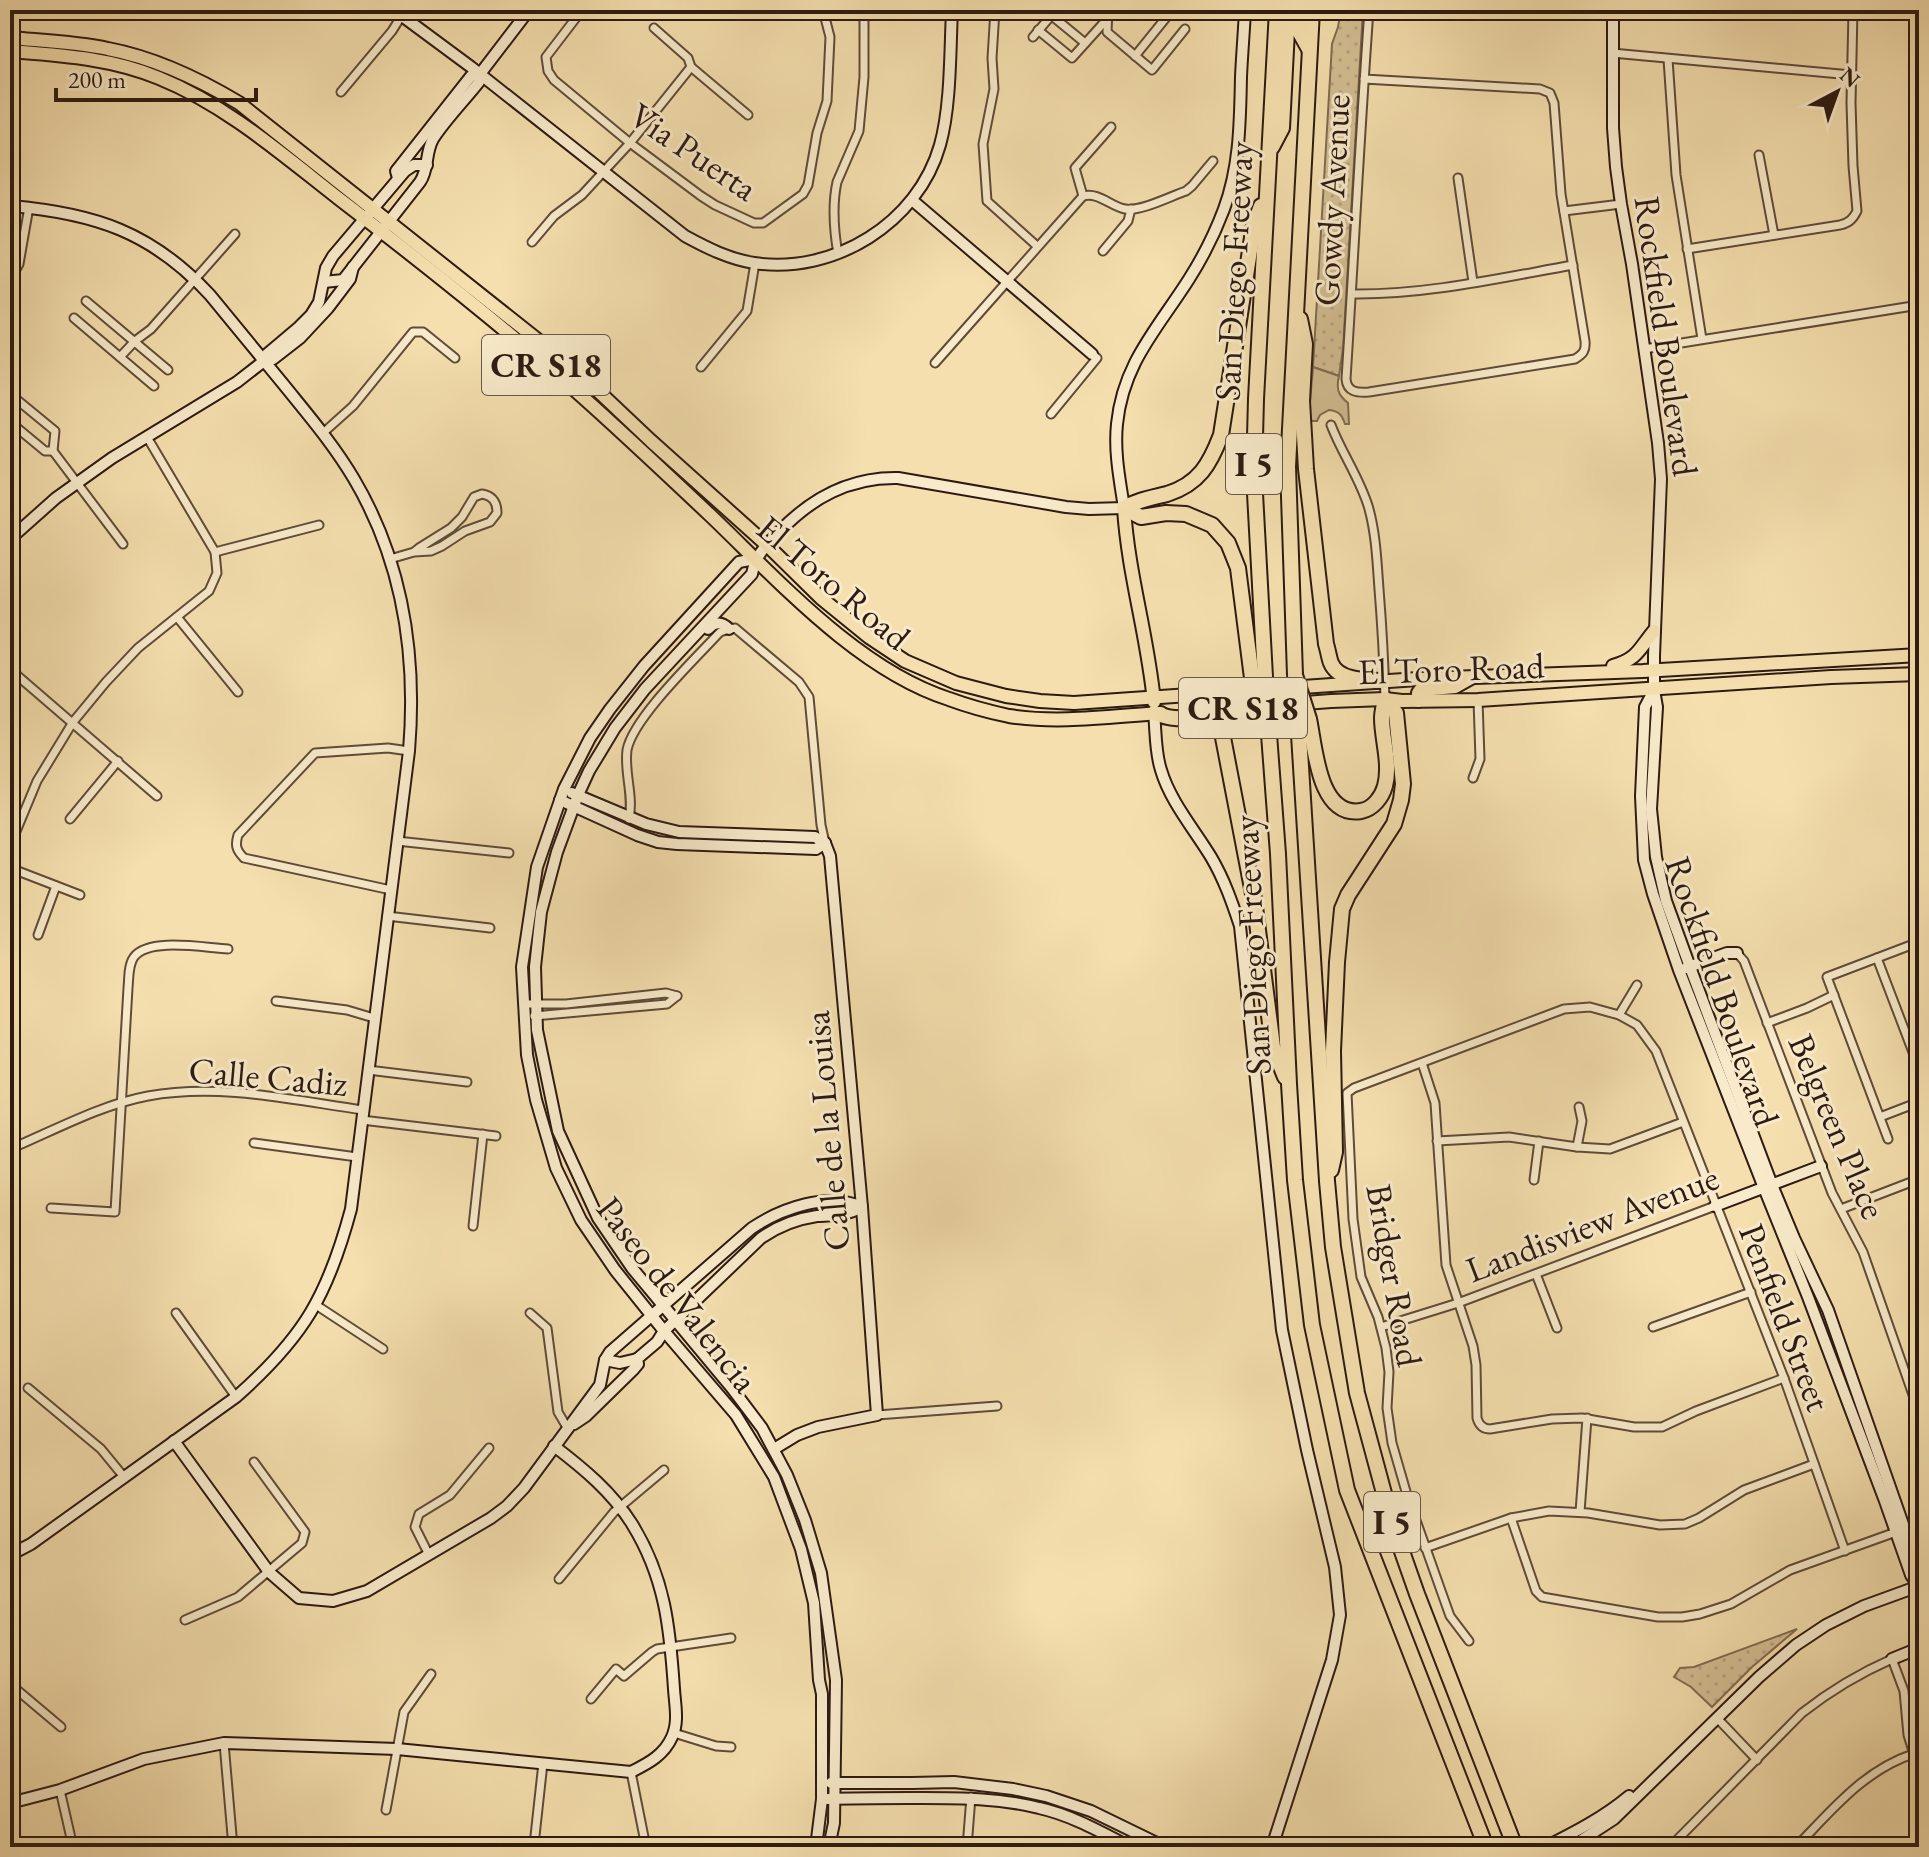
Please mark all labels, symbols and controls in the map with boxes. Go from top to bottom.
scale bar [56,52,256,102]
north arrow [1797,52,1877,132]
text: N [1834,60,1866,94]
text: 200 m [68,64,126,95]
street label: Via Puerta [621,92,767,212]
street label: Gowdy Avenue [1302,93,1361,307]
street label: San Diego Freeway [1203,140,1264,402]
street label: Rockfield Boulevard [1624,193,1710,480]
road number: CR S18 [482,335,610,395]
road number: I 5 [1226,434,1282,494]
street label: El Toro Road [747,504,921,661]
street label: El Toro Road [1357,642,1546,695]
road number: CR S18 [1179,678,1307,738]
street label: San Diego Freeway [1221,814,1282,1076]
street label: Rockfield Boulevard [1654,850,1791,1133]
street label: Calle de la Louisa [793,1008,860,1253]
street label: Belgreen Place [1778,1027,1898,1226]
street label: Calle Cadiz [187,1046,350,1107]
street label: Landisview Avenue [1459,1154,1725,1293]
street label: Bridger Road [1355,1180,1434,1371]
street label: Paseo de Valencia [586,1187,769,1403]
street label: Penfield Street [1728,1217,1843,1418]
road number: I 5 [1364,1492,1420,1552]

